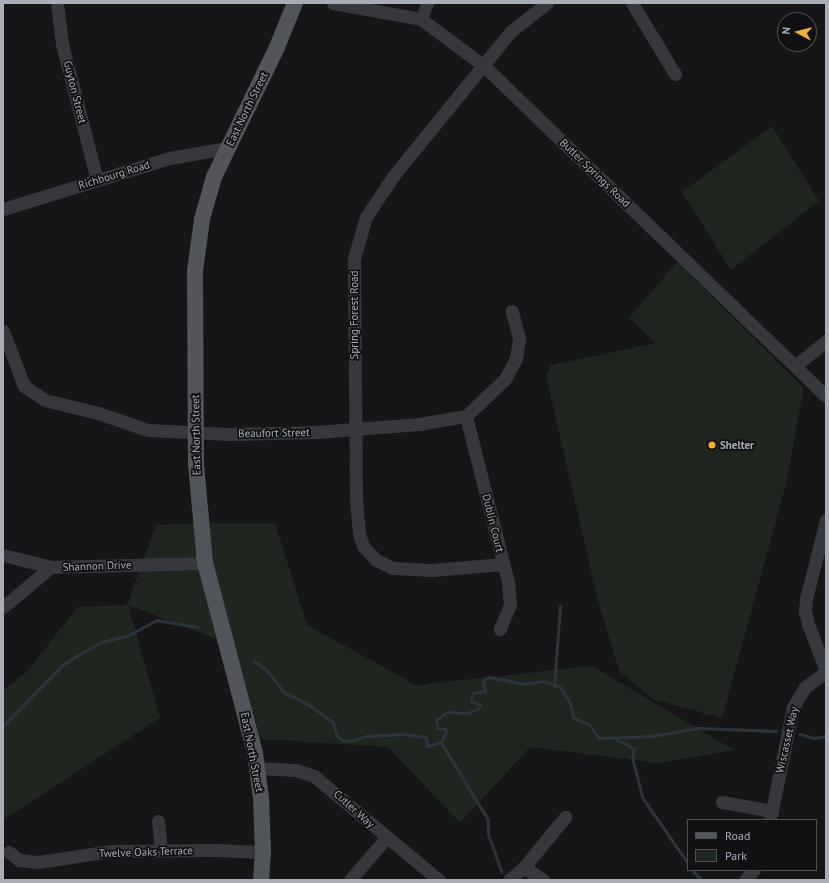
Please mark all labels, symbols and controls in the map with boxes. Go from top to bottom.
north arrow [777,12,817,52]
text: N [779,26,793,35]
street label: Guyton Street [61,59,89,125]
street label: East North Street [223,70,271,148]
street label: Butler Springs Road [557,136,633,210]
street label: Richbourg Road [77,158,151,192]
street label: Spring Forest Road [347,271,361,359]
street label: East North Street [189,394,203,476]
street label: Beaufort Street [238,426,310,440]
place label: Shelter [720,438,754,452]
marker: Shelter [707,440,717,450]
street label: Dublin Court [479,492,507,554]
street label: Shannon Drive [62,558,132,574]
street label: Wiscasset Way [773,705,801,775]
street label: East North Street [238,711,266,793]
street label: Cutler Way [331,787,377,831]
legend [687,819,817,871]
text: Road [725,828,750,843]
street label: Twelve Oaks Terrace [99,844,193,860]
text: Park [725,848,747,863]

